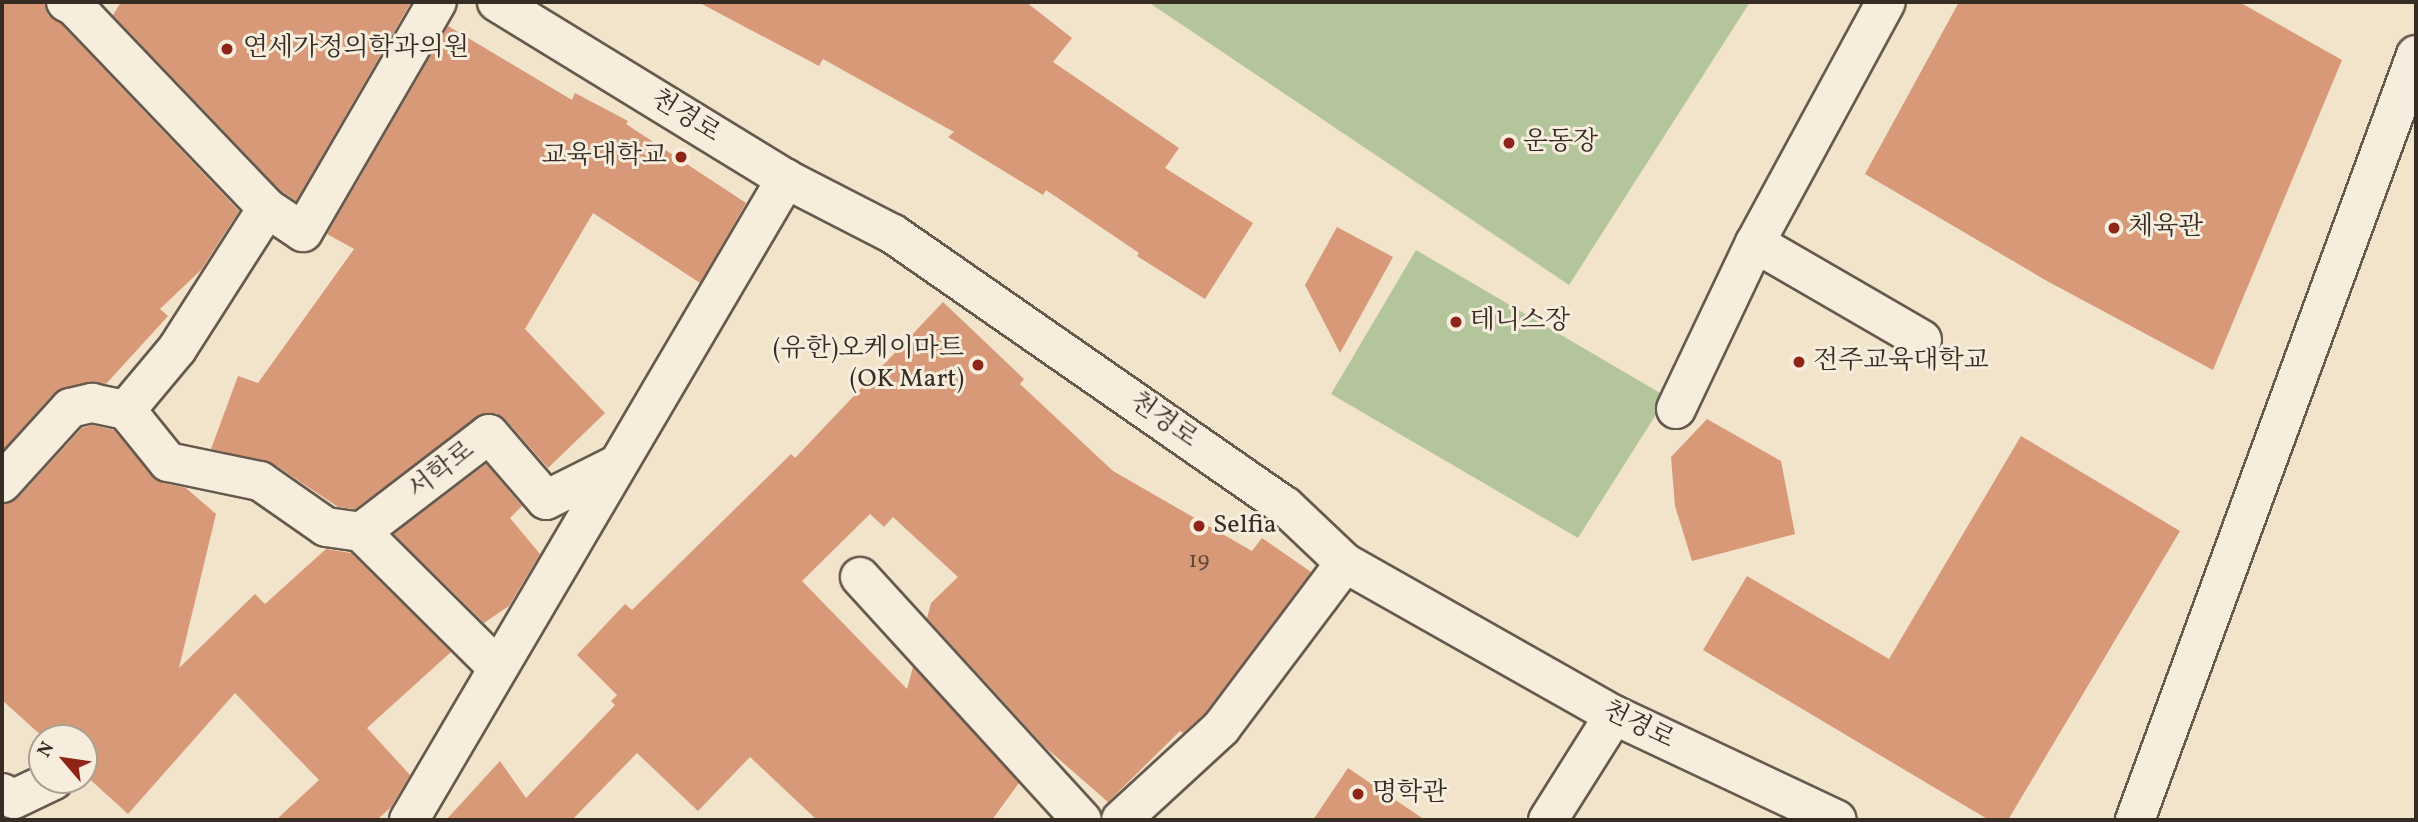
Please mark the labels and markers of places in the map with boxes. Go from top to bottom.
place label: 연세가정의학과의원 [243,33,469,65]
marker: 연세가정의학과의원 [217,39,237,59]
place label: 운동장 [1523,127,1598,159]
marker: 운동장 [1501,135,1517,151]
place label: 교육대학교 [541,141,667,173]
marker: 교육대학교 [673,149,689,165]
place label: 체육관 [2128,212,2203,244]
marker: 체육관 [2106,220,2122,236]
place label: 테니스장 [1470,306,1570,338]
marker: 테니스장 [1448,314,1464,330]
place label: (유한)오케이마트 (OK Mart) [773,334,964,396]
place label: 전주교육대학교 [1813,346,1989,378]
marker: 전주교육대학교 [1791,354,1807,370]
marker: (유한)오케이마트 (OK Mart) [970,357,986,373]
place label: Selfia [1213,510,1277,542]
marker: Selfia [1191,518,1207,534]
place label: 명학관 [1372,778,1447,810]
marker: 명학관 [1350,786,1366,802]

